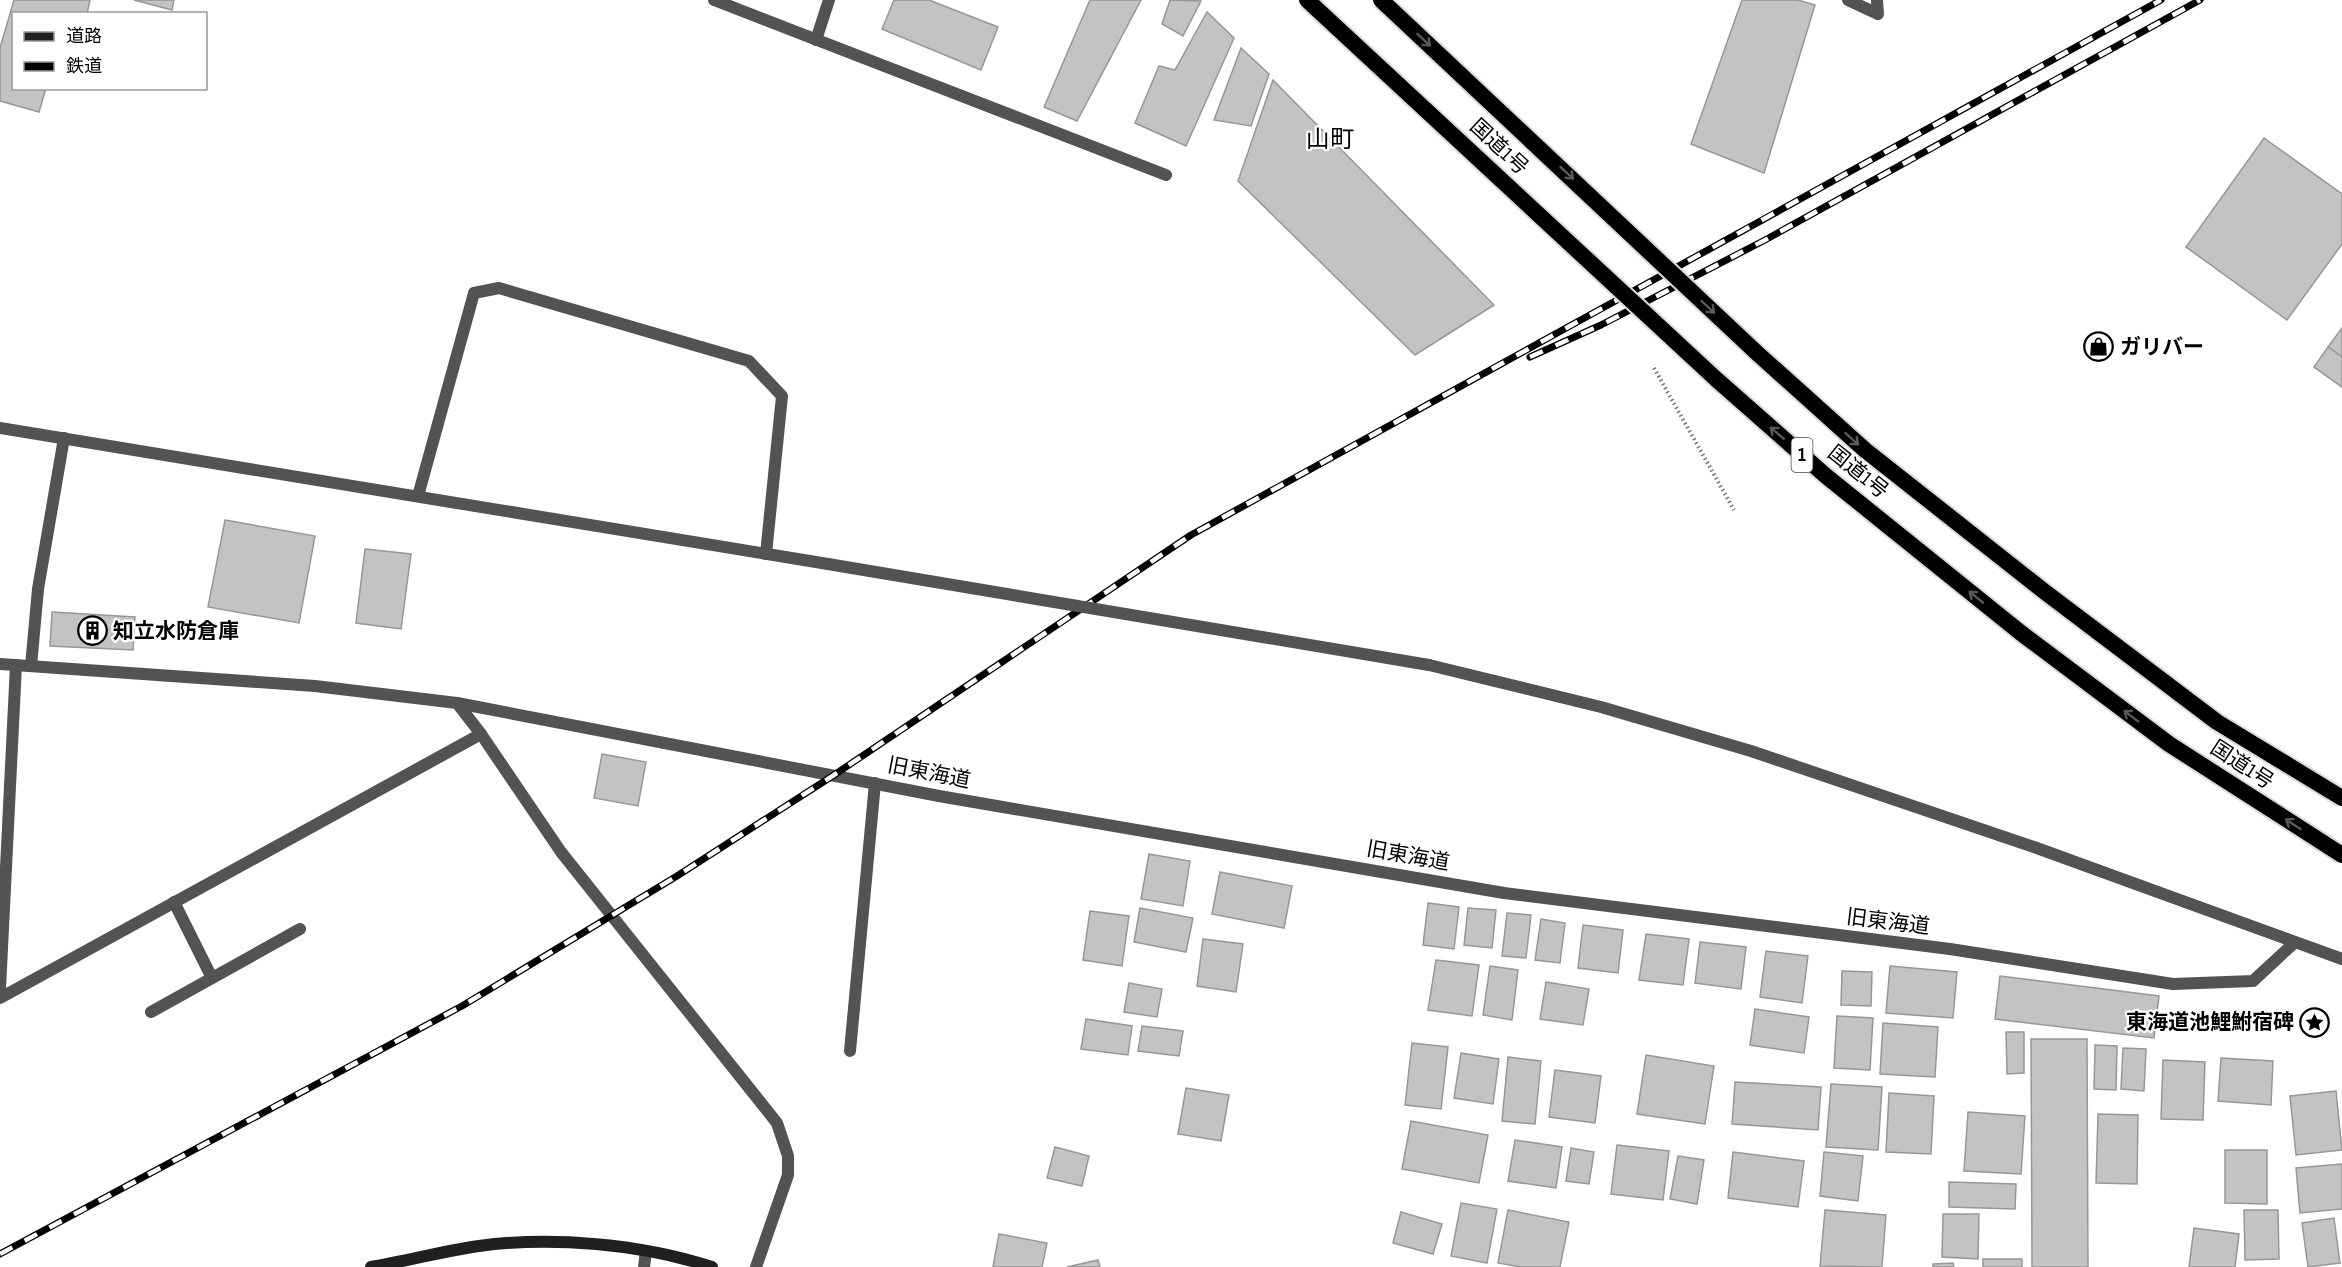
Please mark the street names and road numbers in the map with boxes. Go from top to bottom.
street label: 国道1号 [1465,114,1533,180]
road number: 1 [1792,438,1812,472]
street label: 国道1号 [1823,440,1893,504]
street label: 国道1号 [2206,735,2278,795]
street label: 旧東海道 [885,753,973,793]
street label: 旧東海道 [1364,836,1452,876]
street label: 旧東海道 [1845,904,1931,940]

